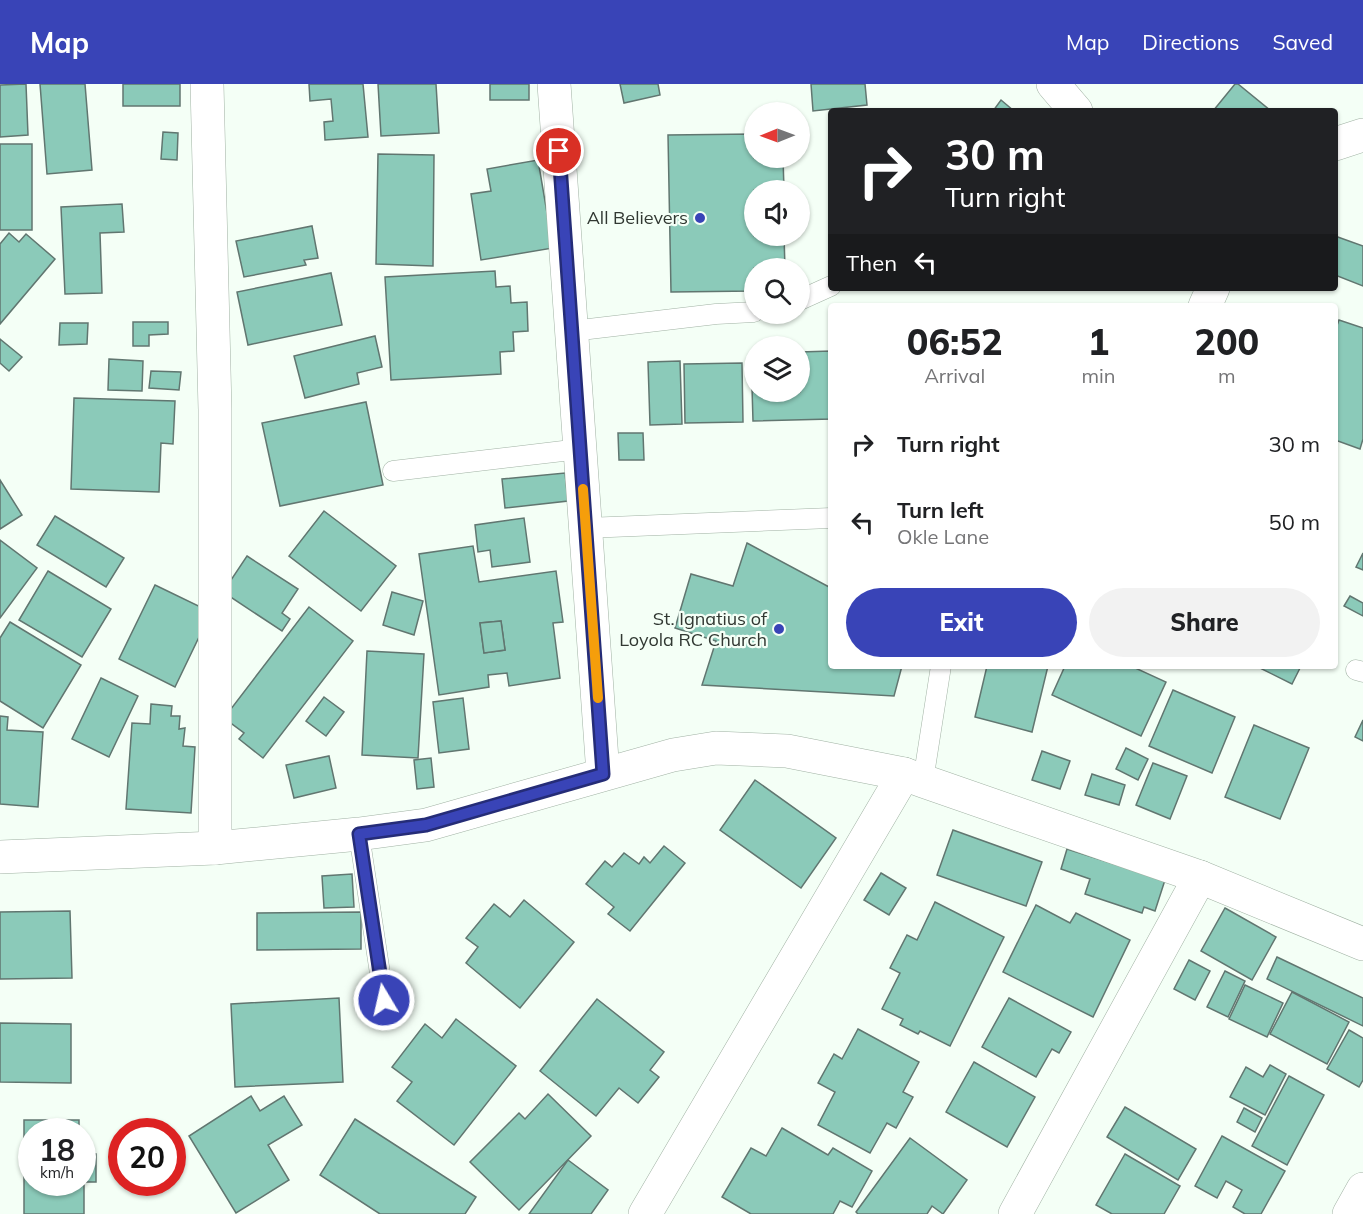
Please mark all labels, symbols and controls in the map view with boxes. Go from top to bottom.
text: Map [30,25,89,60]
text: Map [1066,29,1109,55]
text: Directions [1142,29,1239,55]
text: Saved [1272,29,1333,55]
north arrow [744,102,810,168]
map controls [744,102,810,402]
pin [533,125,584,176]
text: 30 m [945,128,1045,181]
icon: right [846,132,924,210]
icon: arrive [542,134,575,167]
button: sound [744,180,810,246]
text: Turn right [945,180,1065,214]
place label: All Believers [587,206,688,229]
marker: All Believers [693,211,707,225]
icon: left [909,246,942,279]
text: Then [846,249,897,277]
button: search [744,258,810,324]
text: 06:52 [907,319,1003,364]
text: 1 [1088,319,1109,364]
text: 200 [1194,319,1259,364]
button: layers [744,336,810,402]
text: Arrival [924,363,985,388]
text: min [1081,363,1116,388]
text: m [1218,363,1236,388]
icon: right [846,428,879,461]
text: Turn right [897,430,1000,458]
text: 30 m [1269,430,1320,458]
text: Turn left [897,496,984,524]
icon: left [846,506,879,539]
text: 50 m [1269,508,1320,536]
text: Okle Lane [897,524,989,549]
button: Exit [846,588,1077,657]
button: Share [1089,588,1320,657]
place label: St. Ignatius of Loyola RC Church [619,607,768,651]
marker: St. Ignatius of Loyola RC Church [772,622,786,636]
position arrow [352,968,416,1032]
speed limit sign: 20 [108,1118,186,1196]
text: 18 [39,1131,75,1169]
text: km/h [40,1163,74,1182]

